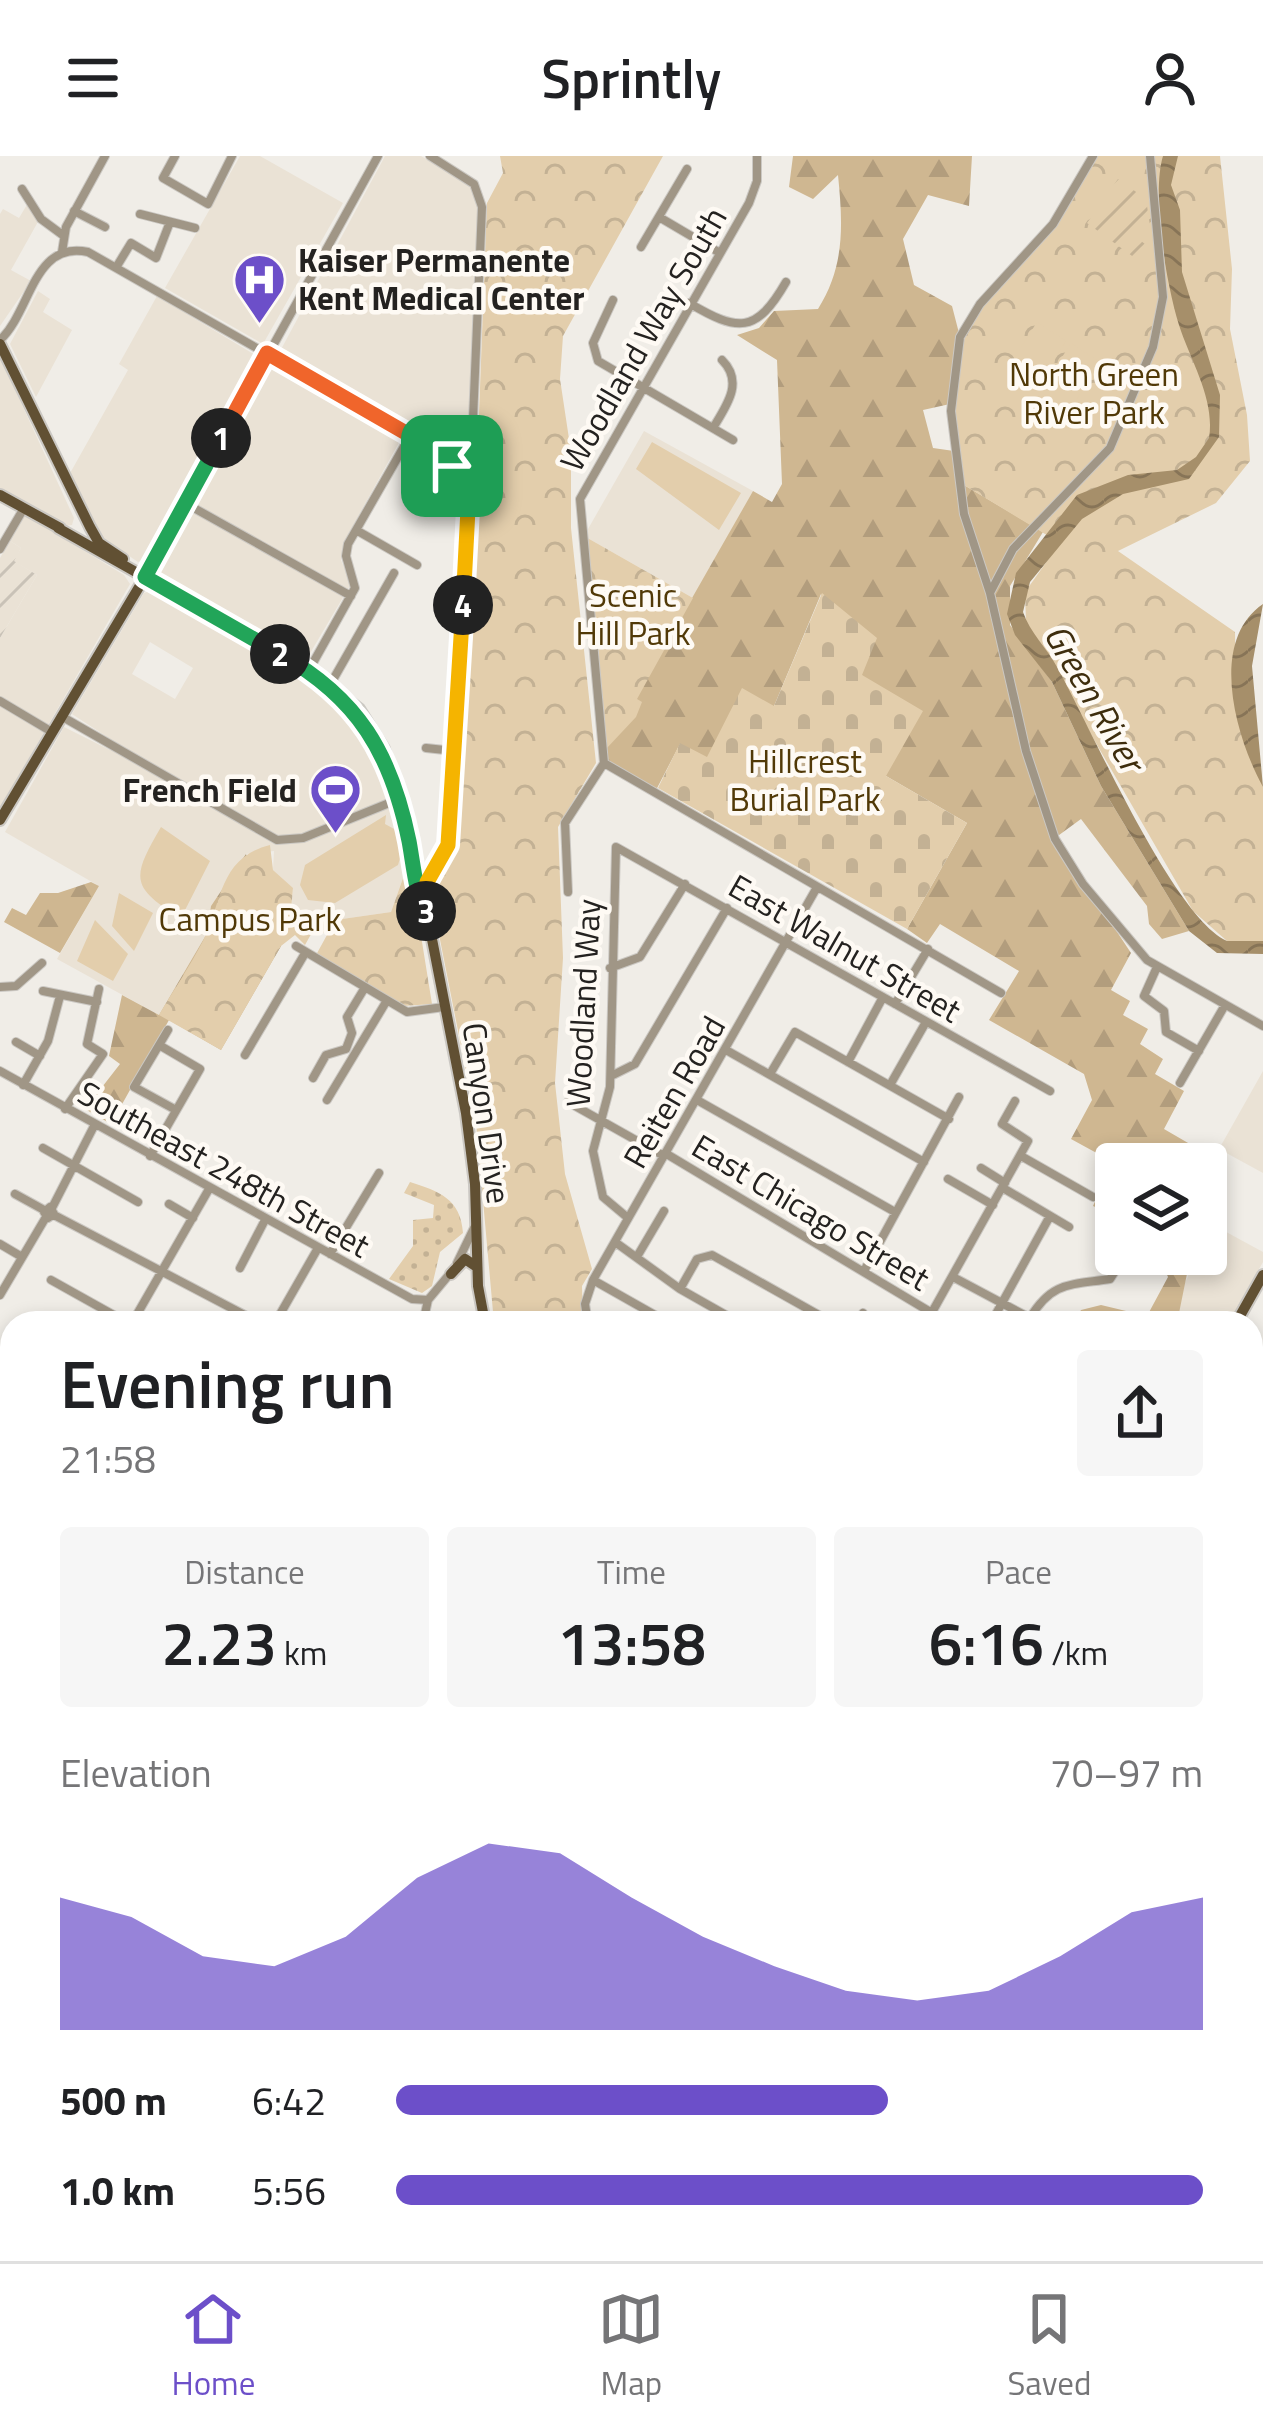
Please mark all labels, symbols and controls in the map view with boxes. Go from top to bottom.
text: Sprintly [542,37,721,119]
icon: menu [60,45,126,111]
icon: person [1137,45,1203,111]
street label: Woodland Way South [547,197,739,481]
place label: Kaiser Permanente Kent Medical Center [298,235,585,323]
hospital icon: Kaiser Permanente Kent Medical Center [231,251,287,325]
park label: North Green River Park [1009,349,1179,437]
pin: 1 [191,408,251,468]
text: 1 [212,413,230,463]
pin [401,415,503,517]
icon: arrive [419,433,485,499]
park label: Scenic Hill Park [575,570,691,658]
pin: 4 [433,575,493,635]
text: 4 [454,580,472,630]
water label: Green River [1031,613,1162,785]
pin: 2 [250,624,310,684]
text: 2 [271,629,289,679]
park label: Hillcrest Burial Park [729,736,881,824]
sports icon: French Field [308,762,364,836]
place label: French Field [123,765,297,815]
street label: East Walnut Street [719,861,971,1035]
pin: 3 [396,881,456,941]
text: 3 [417,886,435,936]
park label: Campus Park [159,894,342,944]
street label: Woodland Way [553,898,613,1108]
street label: Reiten Road [610,1006,738,1178]
street label: Canyon Drive [450,1019,524,1207]
street label: Southeast 248th Street [69,1068,379,1270]
street label: East Chicago Street [683,1121,940,1303]
map controls [1095,1143,1227,1275]
button: layers [1095,1143,1227,1275]
text: Evening run [60,1333,394,1434]
button: share [1077,1350,1203,1476]
text: 21:58 [60,1429,156,1488]
text: Distance [184,1547,305,1597]
text: Time [597,1547,666,1597]
text: Pace [985,1547,1052,1597]
text: 2.23 [162,1597,277,1688]
text: 13:58 [557,1597,706,1688]
text: 6:16 [929,1597,1044,1688]
text: km [277,1628,327,1678]
text: /km [1044,1628,1108,1678]
text: Elevation [60,1743,212,1802]
text: 70–97 m [1050,1743,1203,1802]
text: 500 m [60,2071,167,2130]
text: 6:42 [252,2071,326,2130]
text: 1.0 km [60,2161,175,2220]
text: 5:56 [252,2161,326,2220]
tab: Home [172,2286,255,2408]
tab: Map [598,2286,664,2408]
tab: Saved [1007,2286,1091,2408]

